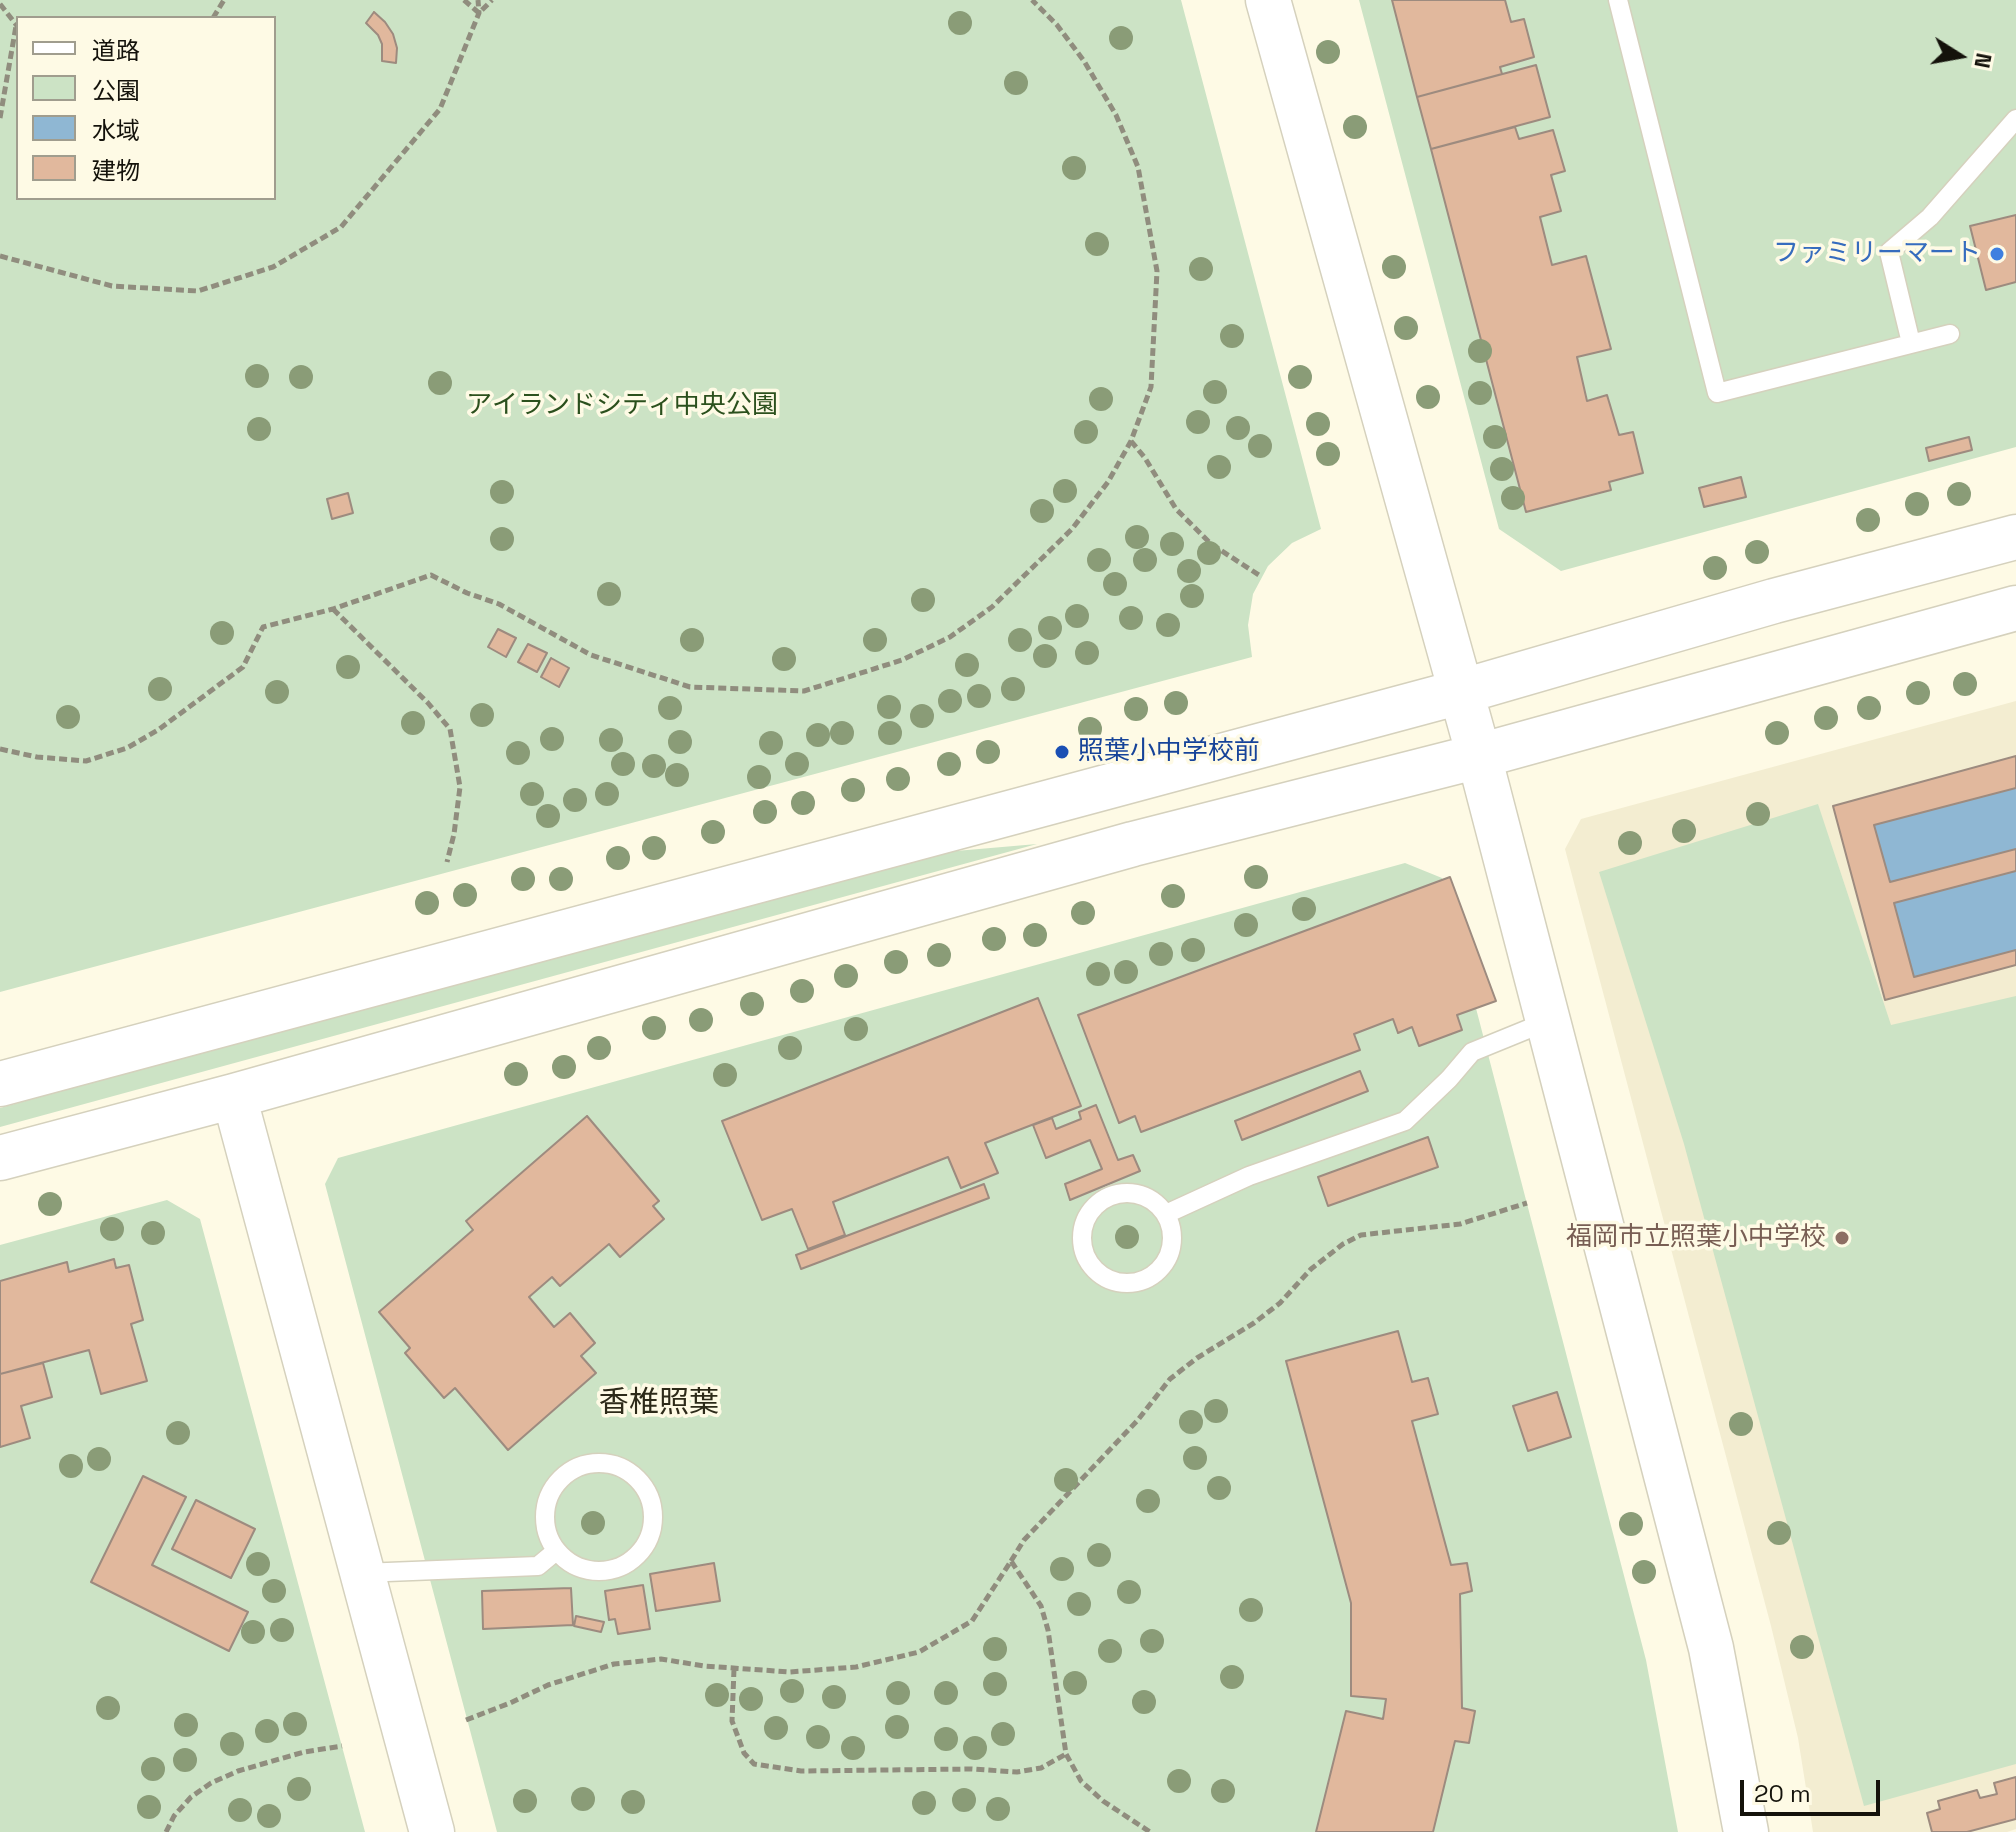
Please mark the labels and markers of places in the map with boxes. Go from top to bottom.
place label: ファミリーマート [1773,238,1981,270]
marker: ファミリーマート [1988,245,2006,263]
place label: 照葉小中学校前 [1078,736,1260,768]
marker: 照葉小中学校前 [1053,743,1071,761]
place label: 福岡市立照葉小中学校 [1566,1222,1826,1254]
marker: 福岡市立照葉小中学校 [1833,1229,1851,1247]

